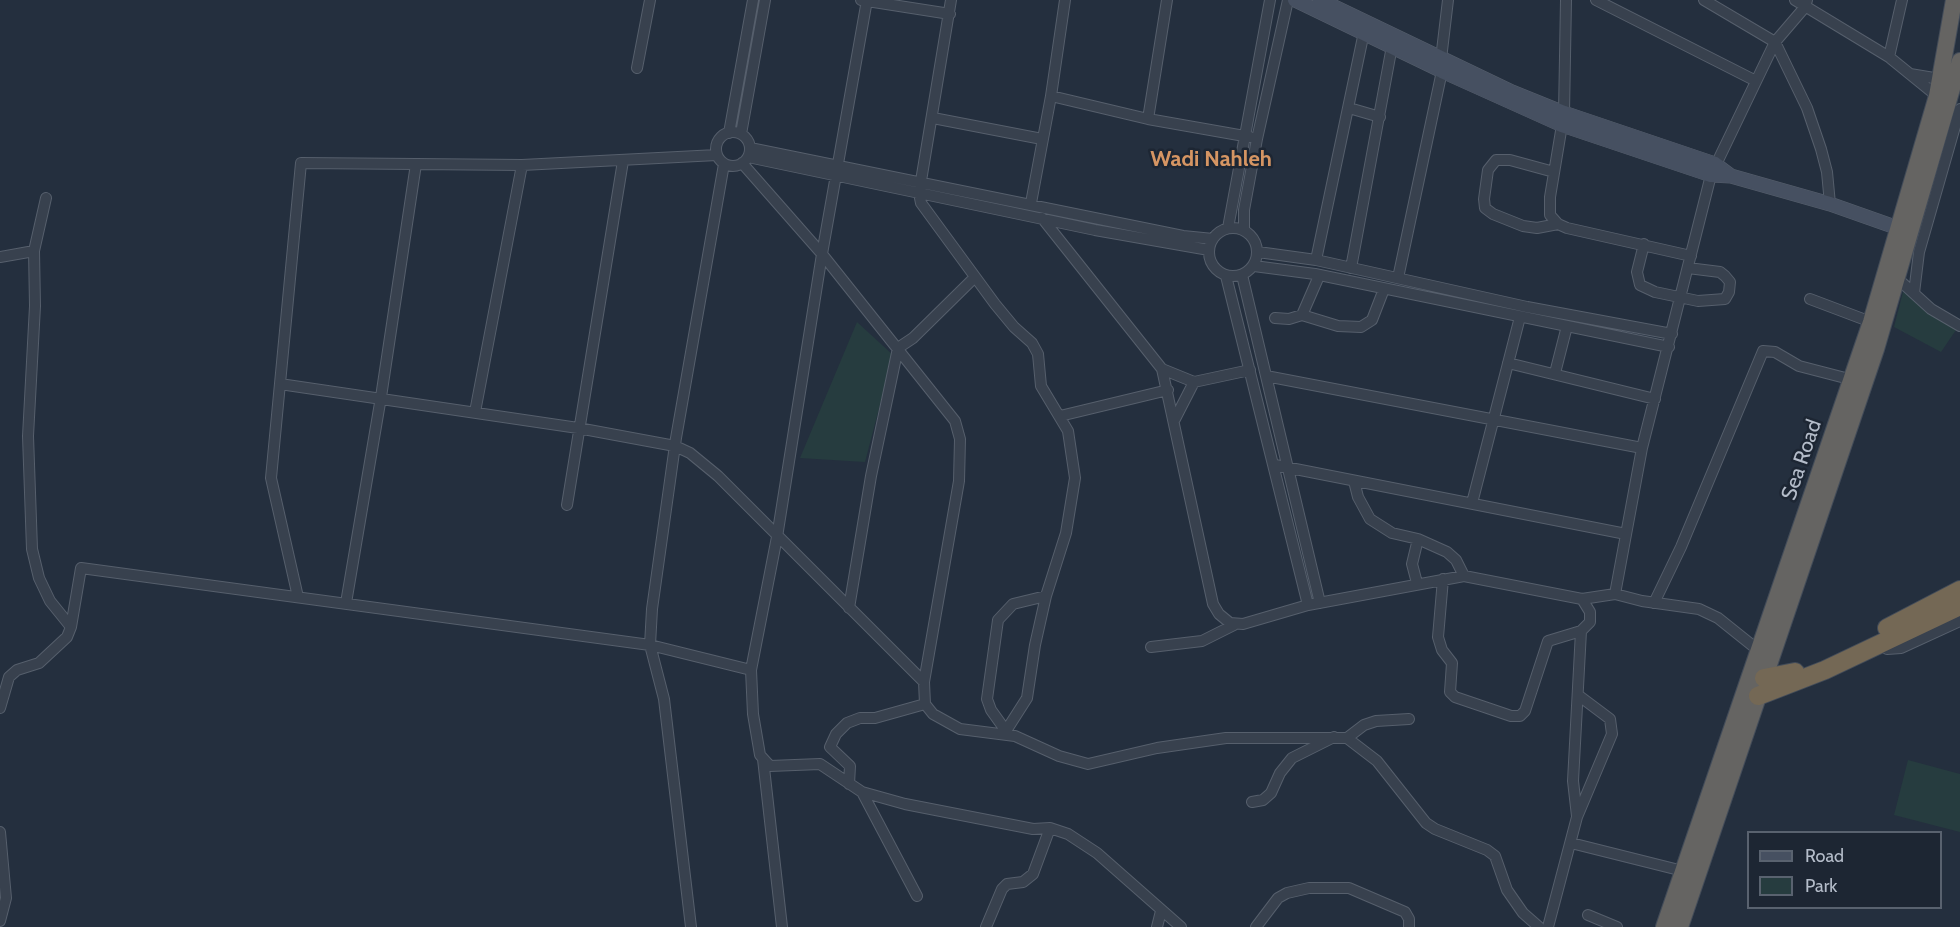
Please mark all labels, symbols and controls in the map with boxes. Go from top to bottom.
district label: Wadi Nahleh [1150,147,1272,173]
street label: Sea Road [1777,416,1827,504]
legend [1747,831,1942,909]
text: Road [1805,845,1844,867]
text: Park [1805,875,1837,897]

